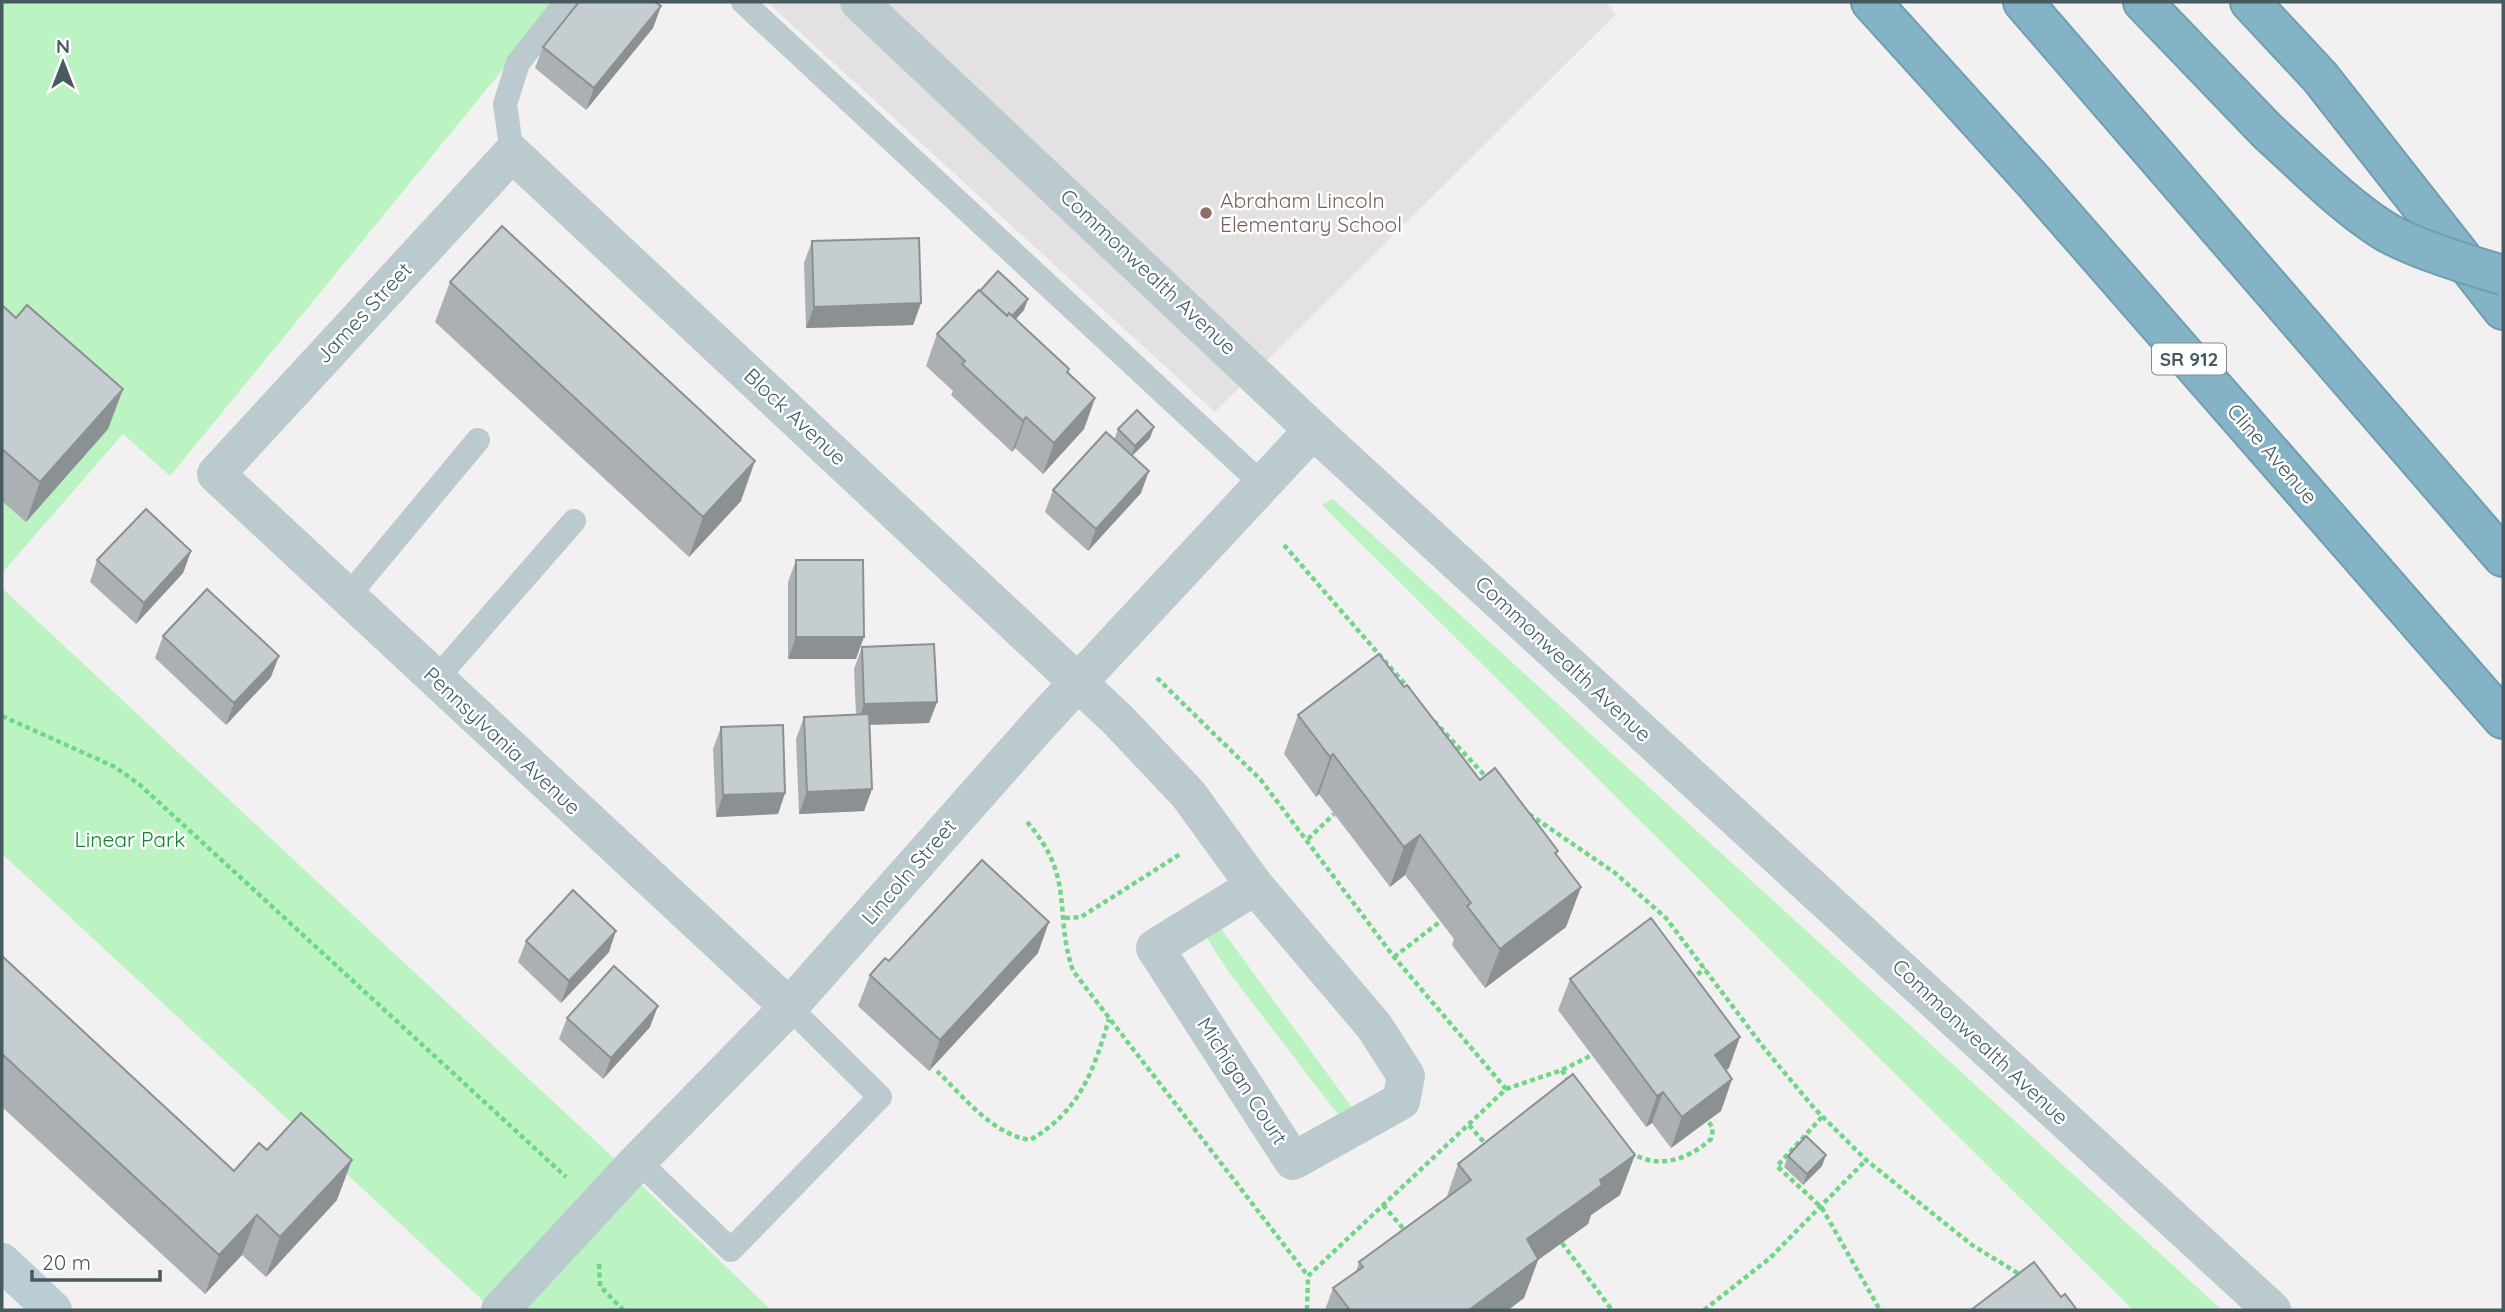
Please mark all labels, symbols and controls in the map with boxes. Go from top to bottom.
north arrow [28,28,98,98]
text: N [56,34,70,58]
street label: Commonwealth Avenue [1055,183,1242,360]
place label: Abraham Lincoln Elementary School [1220,187,1402,237]
marker: Abraham Lincoln Elementary School [1198,205,1214,221]
street label: James Street [310,256,417,368]
road number: SR 912 [2152,344,2226,374]
street label: Block Avenue [739,362,852,470]
street label: Cline Avenue [2222,398,2323,509]
street label: Commonwealth Avenue [1470,570,1657,747]
street label: Pennsylvania Avenue [419,661,587,820]
street label: Lincoln Street [855,813,961,929]
park label: Linear Park [75,826,185,852]
street label: Commonwealth Avenue [1887,953,2074,1130]
street label: Michigan Court [1192,1012,1294,1149]
scale bar [32,1238,159,1282]
text: 20 m [42,1249,91,1275]

